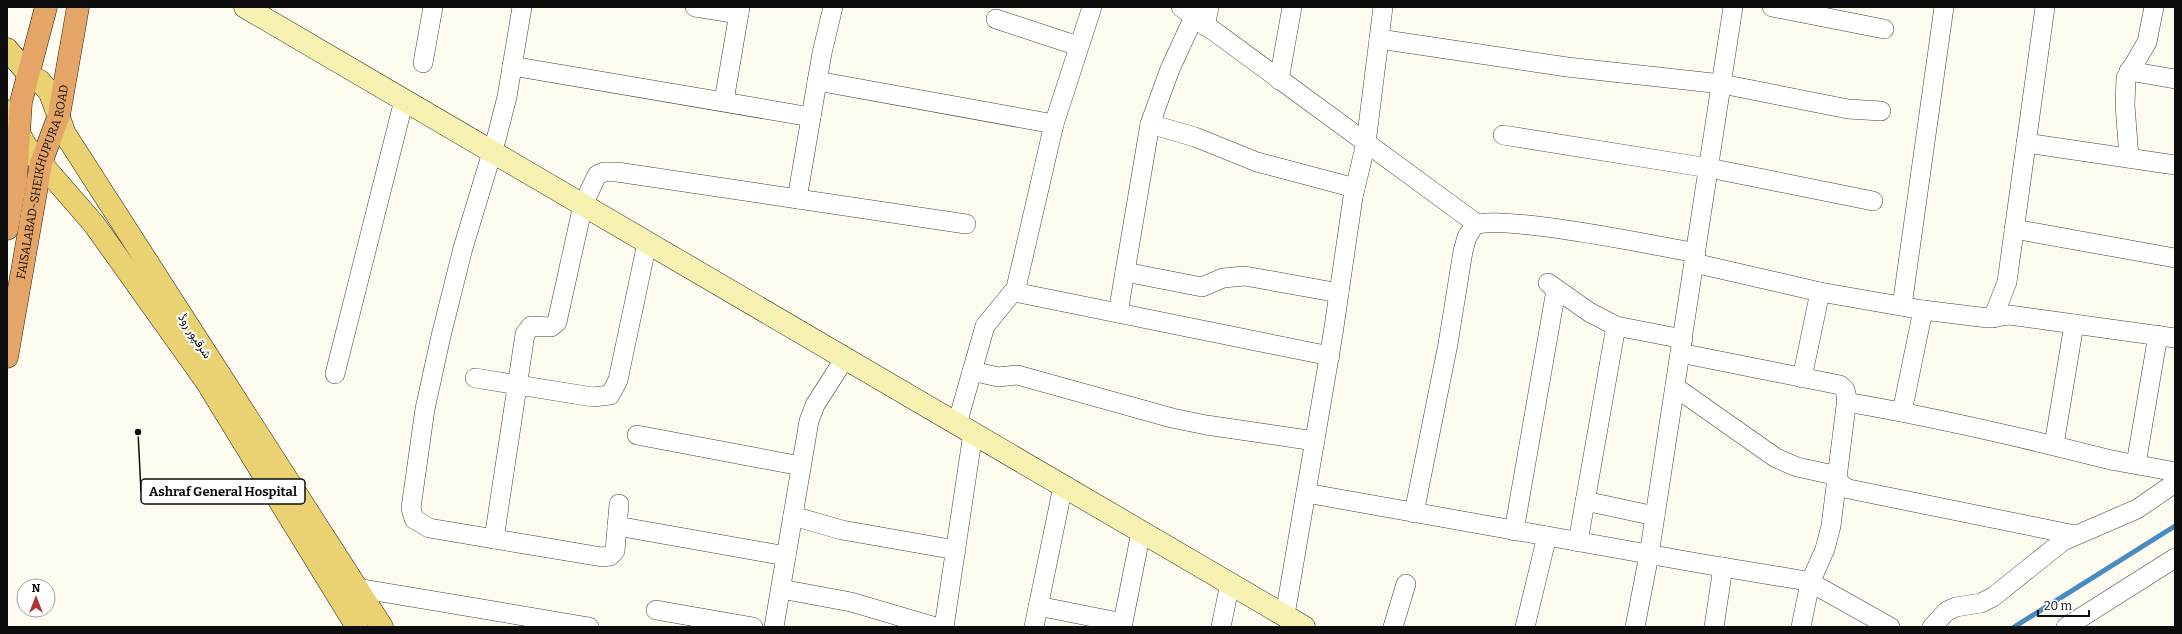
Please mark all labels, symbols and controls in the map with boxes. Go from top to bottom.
street label: FAISALABAD-SHEIKHUPURA ROAD [14,84,71,280]
street label: شرقپور روڈ [175,311,215,362]
callout: Ashraf General Hospital [141,479,305,504]
text: Ashraf General Hospital [149,484,297,499]
north arrow [16,578,56,618]
text: N [32,582,41,595]
scale bar [2038,592,2089,618]
text: 20 m [2044,599,2073,613]

